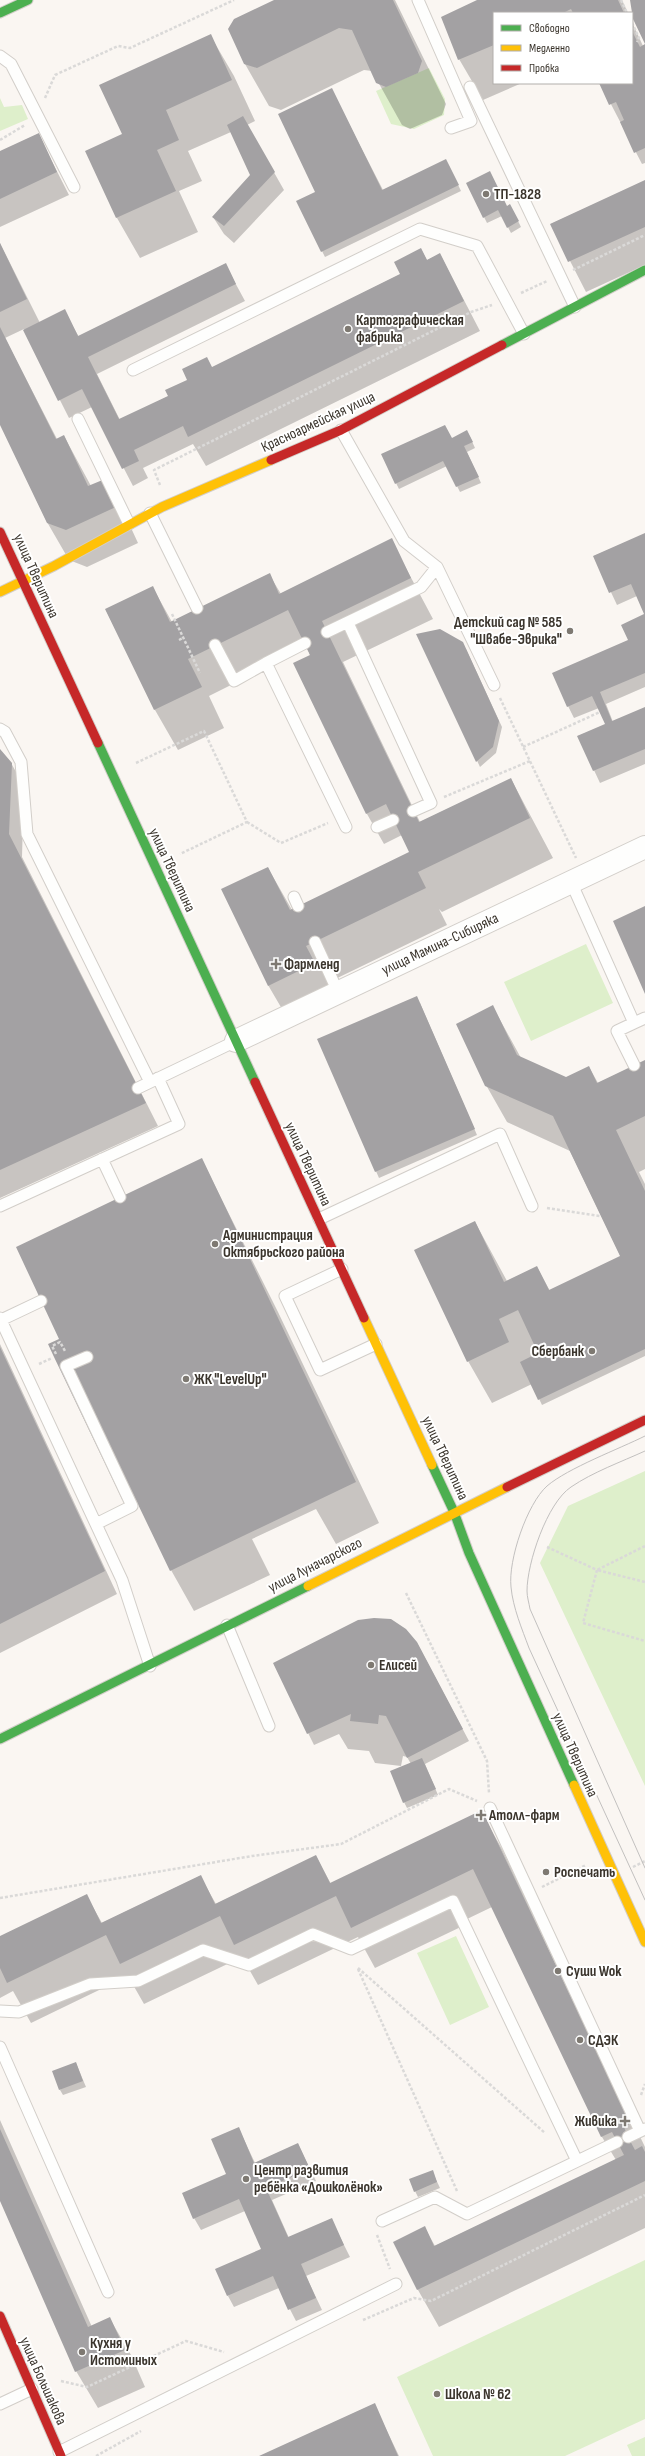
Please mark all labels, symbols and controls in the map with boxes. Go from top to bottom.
legend [493,12,633,84]
text: Свободно [529,21,570,36]
text: Медленно [529,41,570,56]
text: Пробка [529,61,560,76]
place label: ТП-1828 [494,185,541,204]
marker: ТП-1828 [481,189,491,199]
place label: Картографическая фабрика [356,311,464,347]
marker: Картографическая фабрика [343,324,353,334]
street label: Красноармейская улица [258,387,378,457]
street label: улица Тверитина [9,531,63,621]
place label: Детский сад № 585 "Швабе-Эврика" [454,613,562,649]
marker: Детский сад № 585 "Швабе-Эврика" [565,626,575,636]
street label: улица Тверитина [144,825,200,915]
street label: улица Мамина-Сибиряка [378,908,502,979]
place label: Фармленд [284,955,340,974]
marker: Фармленд [271,959,281,969]
street label: улица Тверитина [280,1119,336,1209]
place label: Администрация Октябрьского района [222,1226,345,1262]
marker: Администрация Октябрьского района [210,1239,220,1249]
place label: Сбербанк [531,1342,585,1361]
marker: Сбербанк [587,1346,597,1356]
place label: ЖК "LevelUp" [194,1370,267,1389]
marker: ЖК "LevelUp" [181,1374,191,1384]
street label: улица Тверитина [417,1413,473,1503]
street label: улица Луначарского [265,1533,365,1597]
place label: Елисей [379,1656,417,1675]
marker: Елисей [366,1660,376,1670]
street label: улица Тверитина [548,1710,602,1800]
place label: Атолл-фарм [488,1806,560,1825]
marker: Атолл-фарм [476,1810,486,1820]
place label: Роспечать [554,1863,615,1882]
marker: Роспечать [541,1867,551,1877]
place label: Суши Wok [566,1962,622,1981]
marker: Суши Wok [553,1966,563,1976]
place label: СДЭК [588,2031,619,2050]
marker: СДЭК [575,2035,585,2045]
place label: Живика [574,2112,617,2131]
marker: Живика [620,2116,630,2126]
place label: Центр развития ребёнка «Дошколёнок» [254,2161,383,2197]
marker: Центр развития ребёнка «Дошколёнок» [241,2174,251,2184]
street label: улица Большакова [15,2334,71,2428]
place label: Кухня у Истоминых [90,2334,158,2370]
marker: Кухня у Истоминых [77,2347,87,2357]
place label: Школа № 62 [445,2385,511,2404]
marker: Школа № 62 [432,2389,442,2399]

